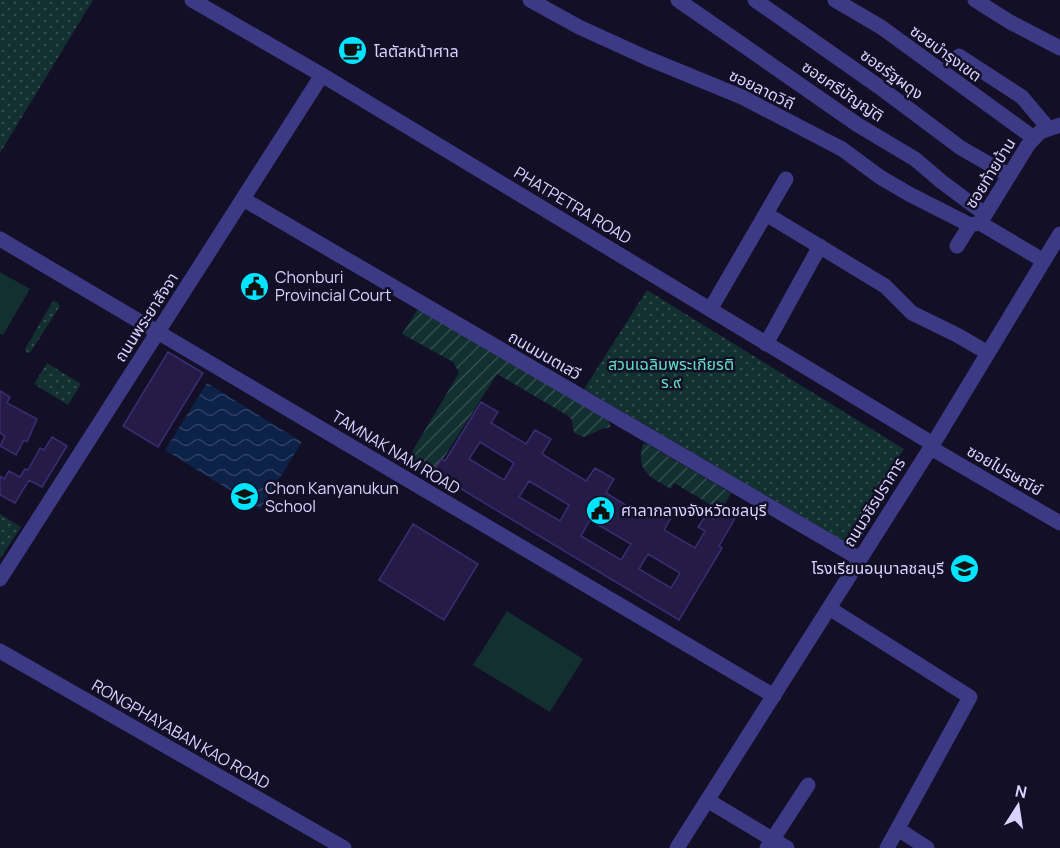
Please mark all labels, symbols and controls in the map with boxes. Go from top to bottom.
street label: ซอยบำรุงเขต [906,20,986,86]
cafe icon: โลตัสหน้าศาล [337,35,369,67]
place label: โลตัสหน้าศาล [374,40,459,62]
street label: ซอยรัฐผดุง [856,44,928,104]
street label: ซอยศรีบัญญัติ [798,55,888,127]
street label: ซอยลาดวิถี [725,64,799,114]
street label: ซอยท้ายบ้าน [960,134,1020,212]
street label: PHATPETRA ROAD [510,161,636,249]
place label: Chonburi Provincial Court [275,266,392,306]
street label: ถนนพระยาสัจจา [109,268,183,366]
public building icon: Chonburi Provincial Court [238,270,270,302]
street label: ถนนมนตเสวี [505,325,585,385]
park label: สวนเฉลิมพระเกียรติ ร.๙ [608,353,734,393]
street label: TAMNAK NAM ROAD [328,405,465,499]
street label: ซอยไปรษณีย์ [963,439,1047,501]
street label: ถนนวชิรปราการ [838,453,910,551]
place label: Chon Kanyanukun School [265,477,399,517]
school or university icon: Chon Kanyanukun School [228,481,260,513]
public building icon: ศาลากลางจังหวัดชลบุรี [584,494,616,526]
place label: ศาลากลางจังหวัดชลบุรี [621,499,767,521]
school or university icon: โรงเรียนอนุบาลชลบุรี [949,552,981,584]
place label: โรงเรียนอนุบาลชลบุรี [811,557,944,579]
street label: RONGPHAYABAN KAO ROAD [88,674,274,794]
north arrow [988,776,1048,836]
text: N [1013,779,1029,803]

